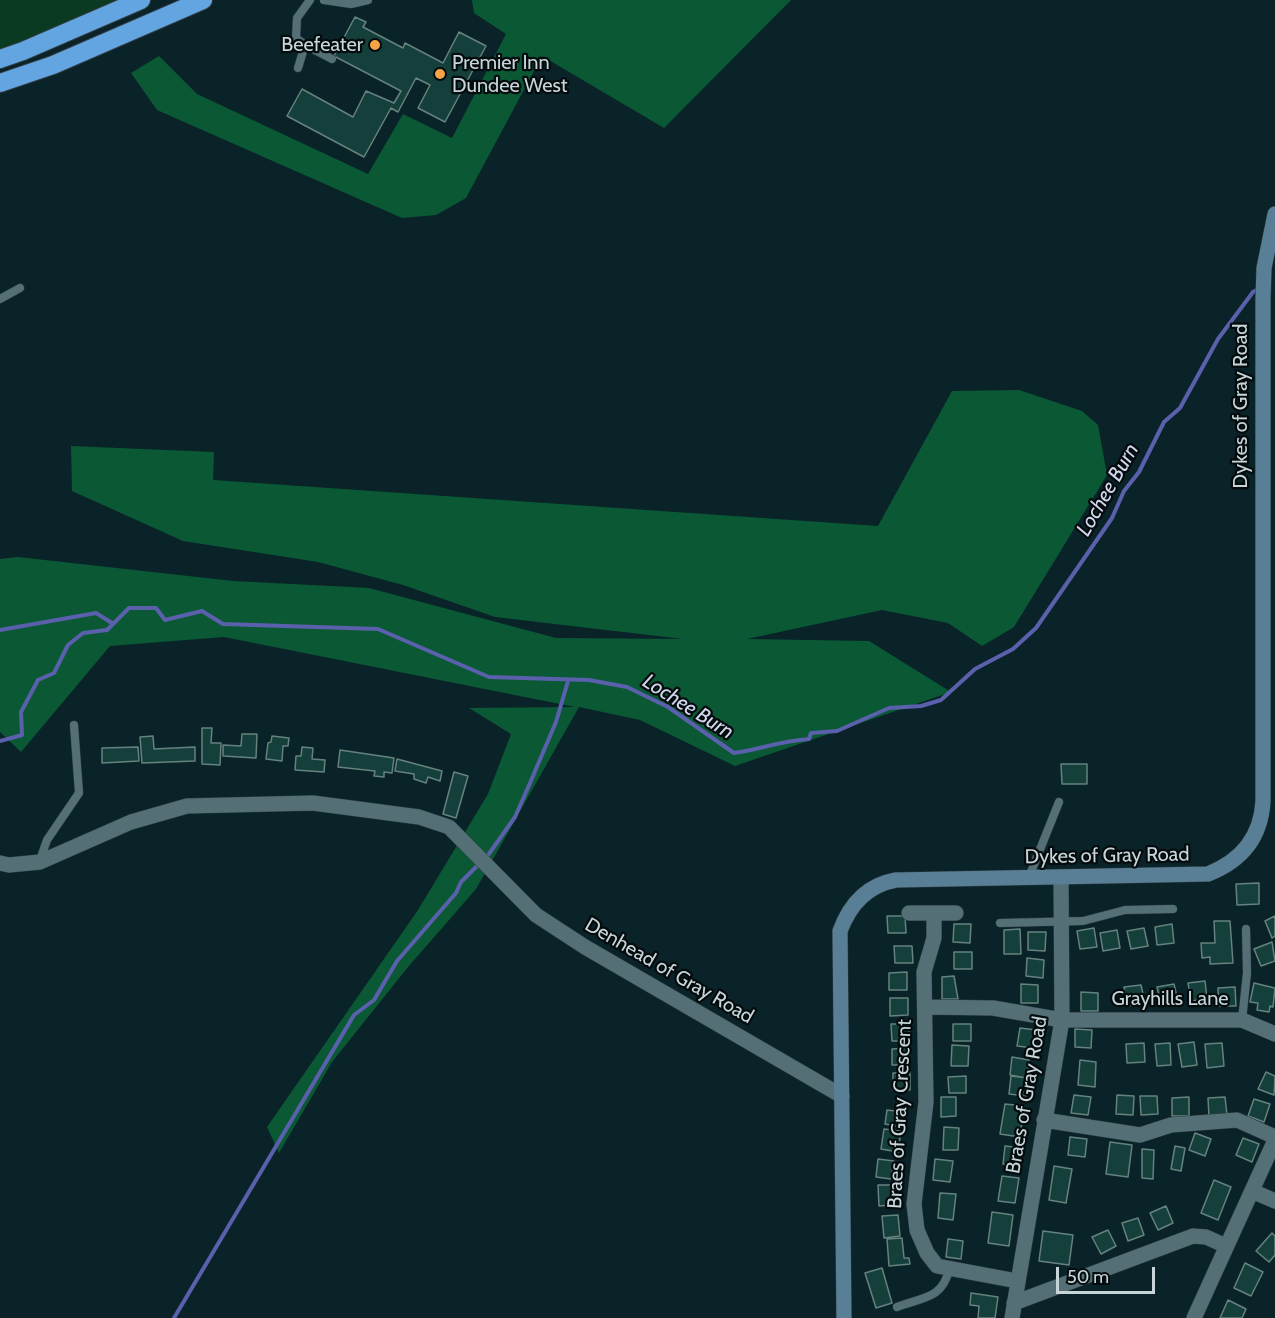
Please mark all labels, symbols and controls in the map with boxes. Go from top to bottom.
place label: Beefeater [281,33,363,57]
marker: Beefeater [368,38,382,52]
place label: Premier Inn Dundee West [452,51,568,98]
marker: Premier Inn Dundee West [433,67,447,81]
street label: Dykes of Gray Road [1229,324,1253,488]
water label: Lochee Burn [1071,439,1145,541]
water label: Lochee Burn [638,669,738,745]
street label: Dykes of Gray Road [1024,843,1190,869]
street label: Denhead of Gray Road [580,913,758,1029]
street label: Grayhills Lane [1111,987,1229,1011]
street label: Braes of Gray Road [1001,1014,1053,1176]
street label: Braes of Gray Crescent [883,1019,917,1209]
scale bar [1059,1255,1158,1293]
text: 50 m [1067,1266,1109,1288]

